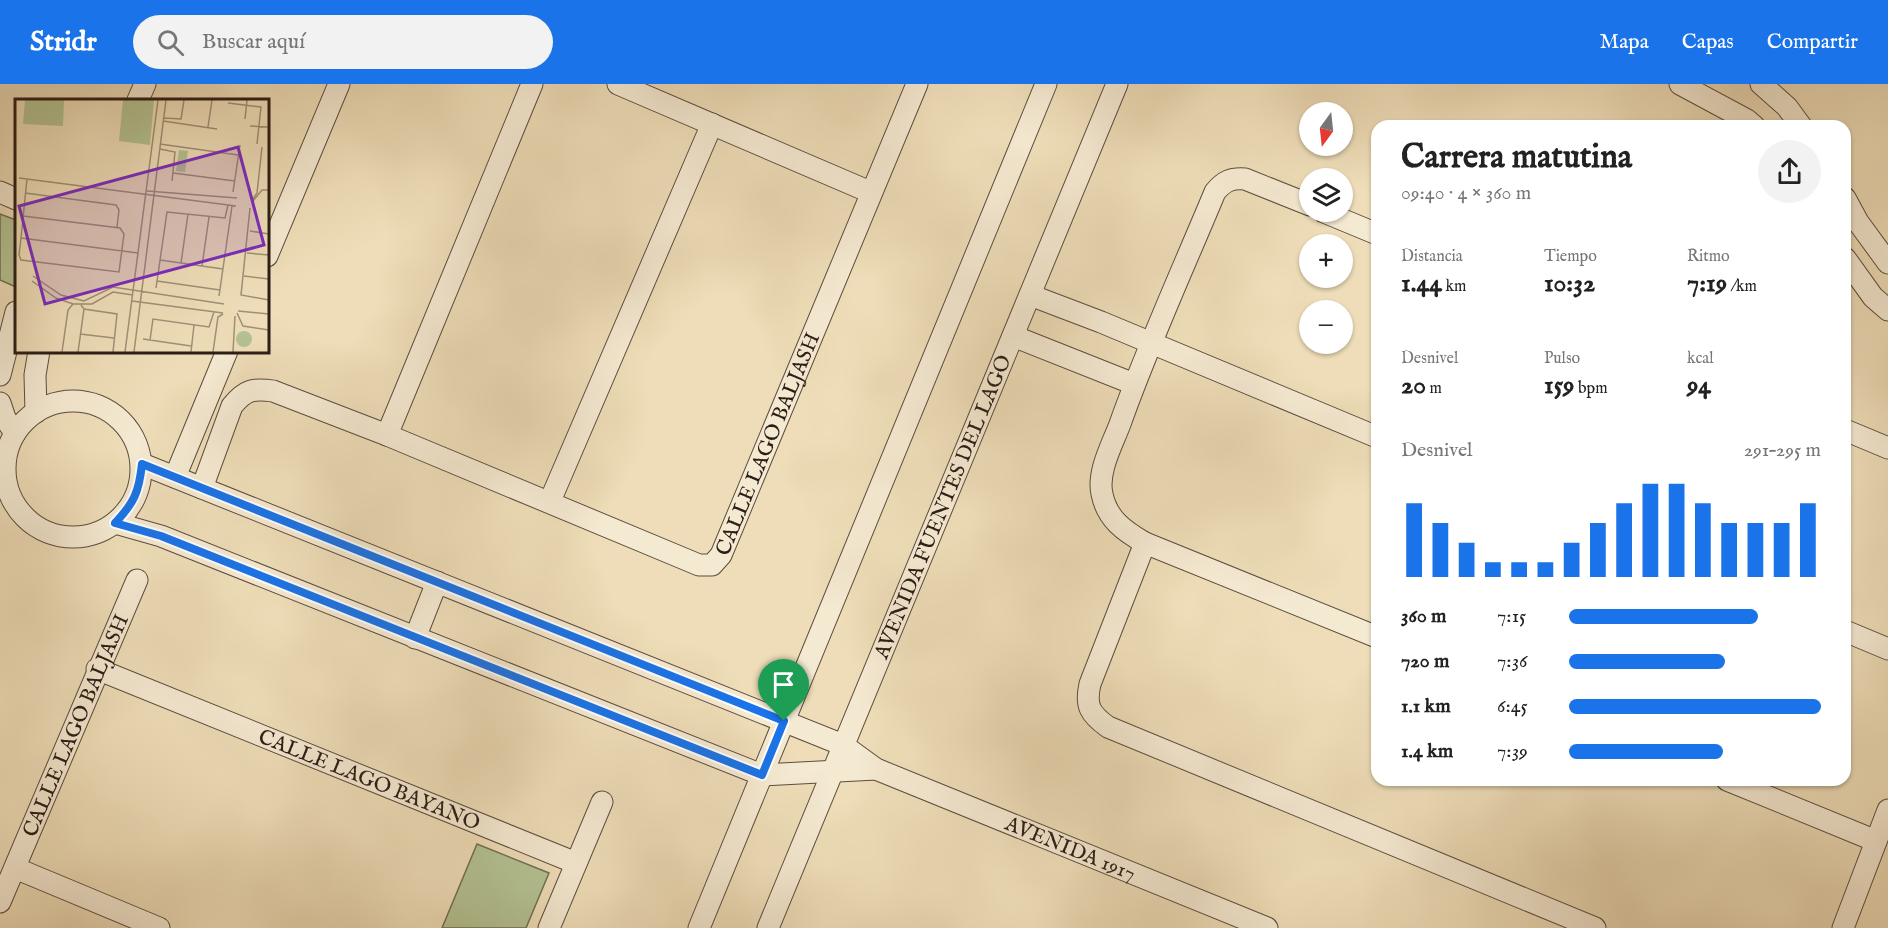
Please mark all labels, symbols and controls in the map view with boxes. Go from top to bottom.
search box [133,15,553,69]
text: Stridr [30,25,97,60]
icon: search [154,26,187,59]
text: Buscar aquí [202,28,305,56]
text: Mapa [1600,29,1649,56]
text: Capas [1682,29,1734,56]
text: Compartir [1767,29,1858,56]
inset map [15,99,268,352]
north arrow [1299,102,1353,156]
map controls [1299,102,1353,354]
text: Carrera matutina [1401,137,1632,179]
button: share [1758,140,1821,203]
button: layers [1299,168,1353,222]
text: 09:40 · 4 × 360 m [1401,181,1531,206]
button: + [1299,234,1353,288]
text: Distancia [1401,247,1463,267]
text: Tiempo [1544,247,1597,267]
text: Ritmo [1687,247,1730,267]
text: 1.44 [1401,267,1442,300]
text: 10:32 [1544,267,1595,300]
text: 7:19 [1687,267,1727,300]
text: km [1442,277,1466,297]
text: /km [1727,277,1757,297]
button: − [1299,300,1353,354]
street label: CALLE LAGO BALJASH [710,329,827,560]
text: Desnivel [1401,349,1458,369]
text: Pulso [1544,349,1580,369]
text: kcal [1687,349,1714,369]
street label: AVENIDA FUENTES DEL LAGO [868,351,1019,664]
text: 20 [1401,369,1426,402]
text: 159 [1544,369,1574,402]
text: 94 [1687,369,1711,402]
text: m [1426,379,1442,399]
text: bpm [1574,379,1608,399]
text: Desnivel [1401,438,1473,463]
text: 291–295 m [1744,438,1821,463]
text: 360 m [1401,604,1447,629]
text: 7:15 [1497,604,1526,629]
street label: CALLE LAGO BALJASH [17,611,136,841]
text: 720 m [1401,649,1449,674]
text: 7:36 [1497,649,1528,674]
pin [758,659,809,721]
icon: arrive [767,668,800,701]
text: 1.1 km [1401,694,1451,719]
text: 6:45 [1497,694,1528,719]
street label: CALLE LAGO BAYANO [254,724,484,838]
text: 1.4 km [1401,739,1453,764]
text: 7:39 [1497,739,1528,764]
street label: AVENIDA 1917 [1000,810,1139,888]

